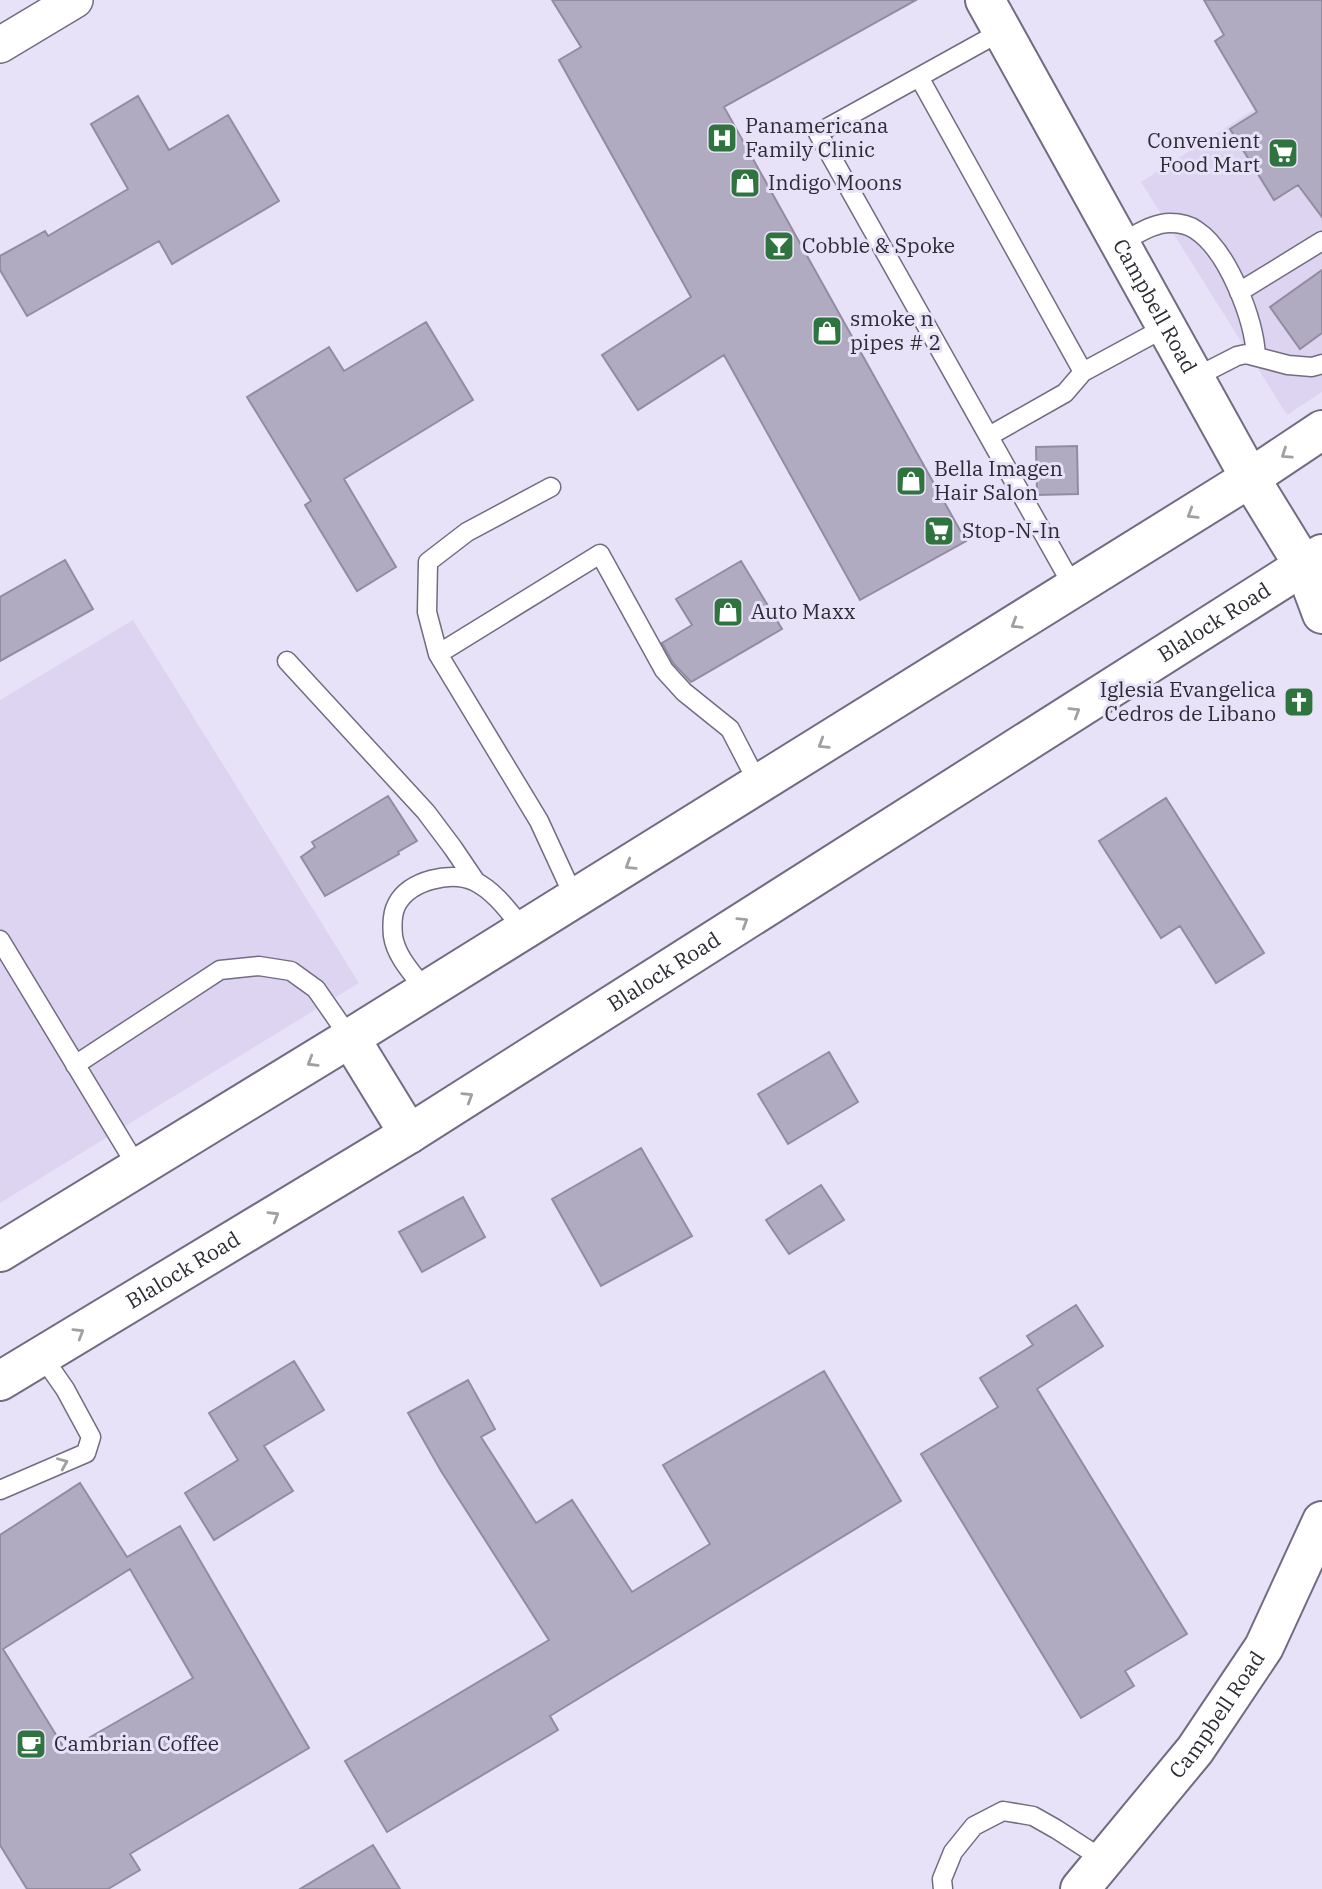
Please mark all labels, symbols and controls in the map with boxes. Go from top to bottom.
place label: Panamericana Family Clinic [745,111,888,163]
hospital icon: Panamericana Family Clinic [705,121,739,155]
place label: Convenient Food Mart [1147,126,1260,178]
supermarket icon: Convenient Food Mart [1266,136,1300,170]
shop icon: Indigo Moons [728,166,762,200]
place label: Indigo Moons [768,168,902,196]
bar icon: Cobble & Spoke [762,229,796,263]
place label: Cobble & Spoke [802,231,955,259]
street label: Campbell Road [1107,233,1204,378]
place label: smoke n pipes # 2 [850,304,941,356]
shop icon: smoke n pipes # 2 [810,314,844,348]
one-way arrow [1281,446,1294,458]
place label: Bella Imagen Hair Salon [934,454,1063,506]
shop icon: Bella Imagen Hair Salon [894,464,928,498]
one-way arrow [1187,506,1200,519]
supermarket icon: Stop-N-In [922,514,956,548]
place label: Stop-N-In [962,516,1060,544]
street label: Blalock Road [1152,575,1276,668]
shop icon: Auto Maxx [711,595,745,629]
place label: Auto Maxx [751,597,856,625]
one-way arrow [1011,615,1024,628]
place label: Iglesia Evangelica Cedros de Libano [1100,675,1276,727]
church icon: Iglesia Evangelica Cedros de Libano [1282,685,1316,719]
one-way arrow [1067,707,1080,720]
one-way arrow [818,736,831,749]
one-way arrow [625,856,638,869]
one-way arrow [735,918,748,931]
street label: Blalock Road [602,925,725,1017]
one-way arrow [306,1053,319,1066]
one-way arrow [460,1092,473,1105]
one-way arrow [267,1211,280,1224]
street label: Blalock Road [121,1224,245,1315]
one-way arrow [72,1329,85,1342]
one-way arrow [56,1457,68,1471]
street label: Campbell Road [1162,1645,1271,1784]
cafe icon: Cambrian Coffee [14,1727,48,1761]
place label: Cambrian Coffee [54,1729,219,1757]

